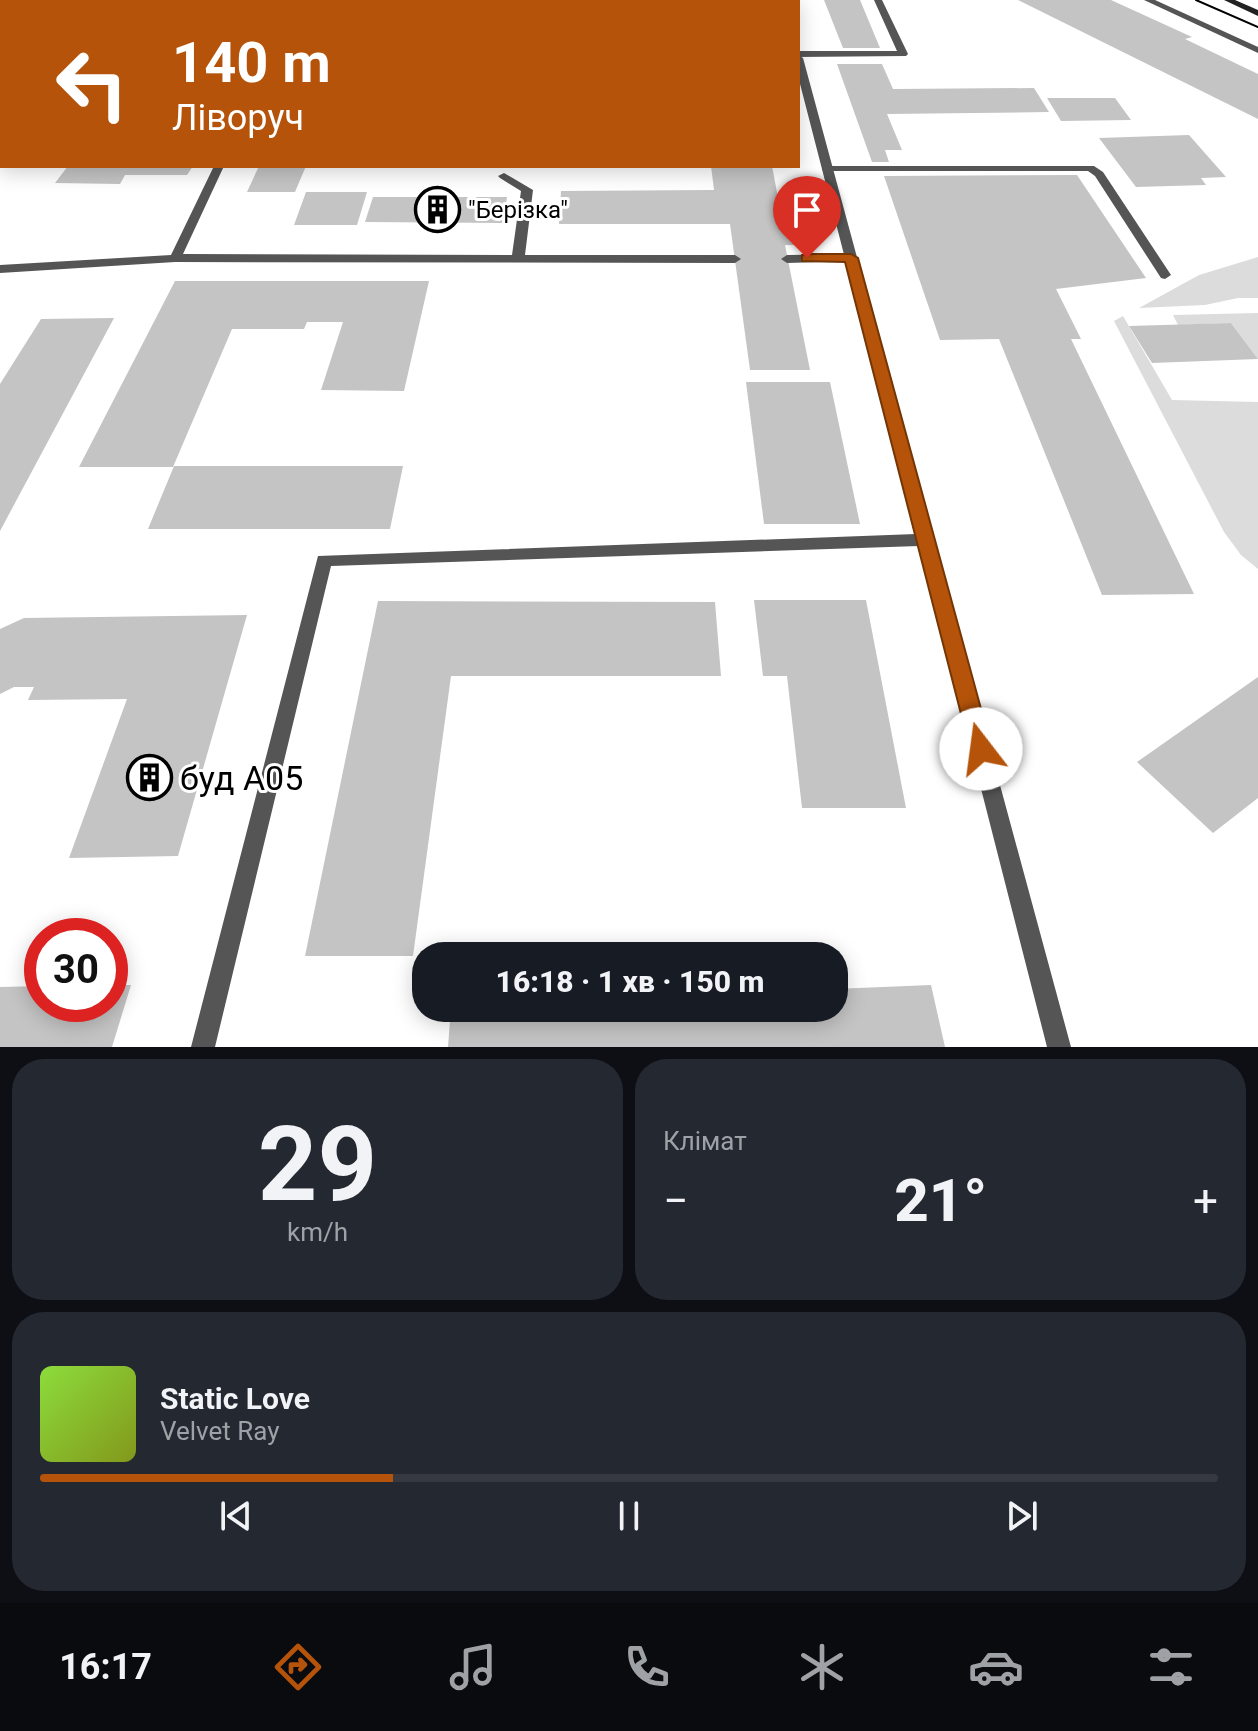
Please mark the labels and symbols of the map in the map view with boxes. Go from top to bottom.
pin [773,176,841,258]
building icon: "Берізка" [413,186,461,234]
place label: "Берізка" [468,196,568,224]
position arrow [939,707,1023,791]
building icon: буд А05 [125,754,173,802]
place label: буд А05 [180,758,303,798]
speed limit sign: 30 [24,918,128,1022]

